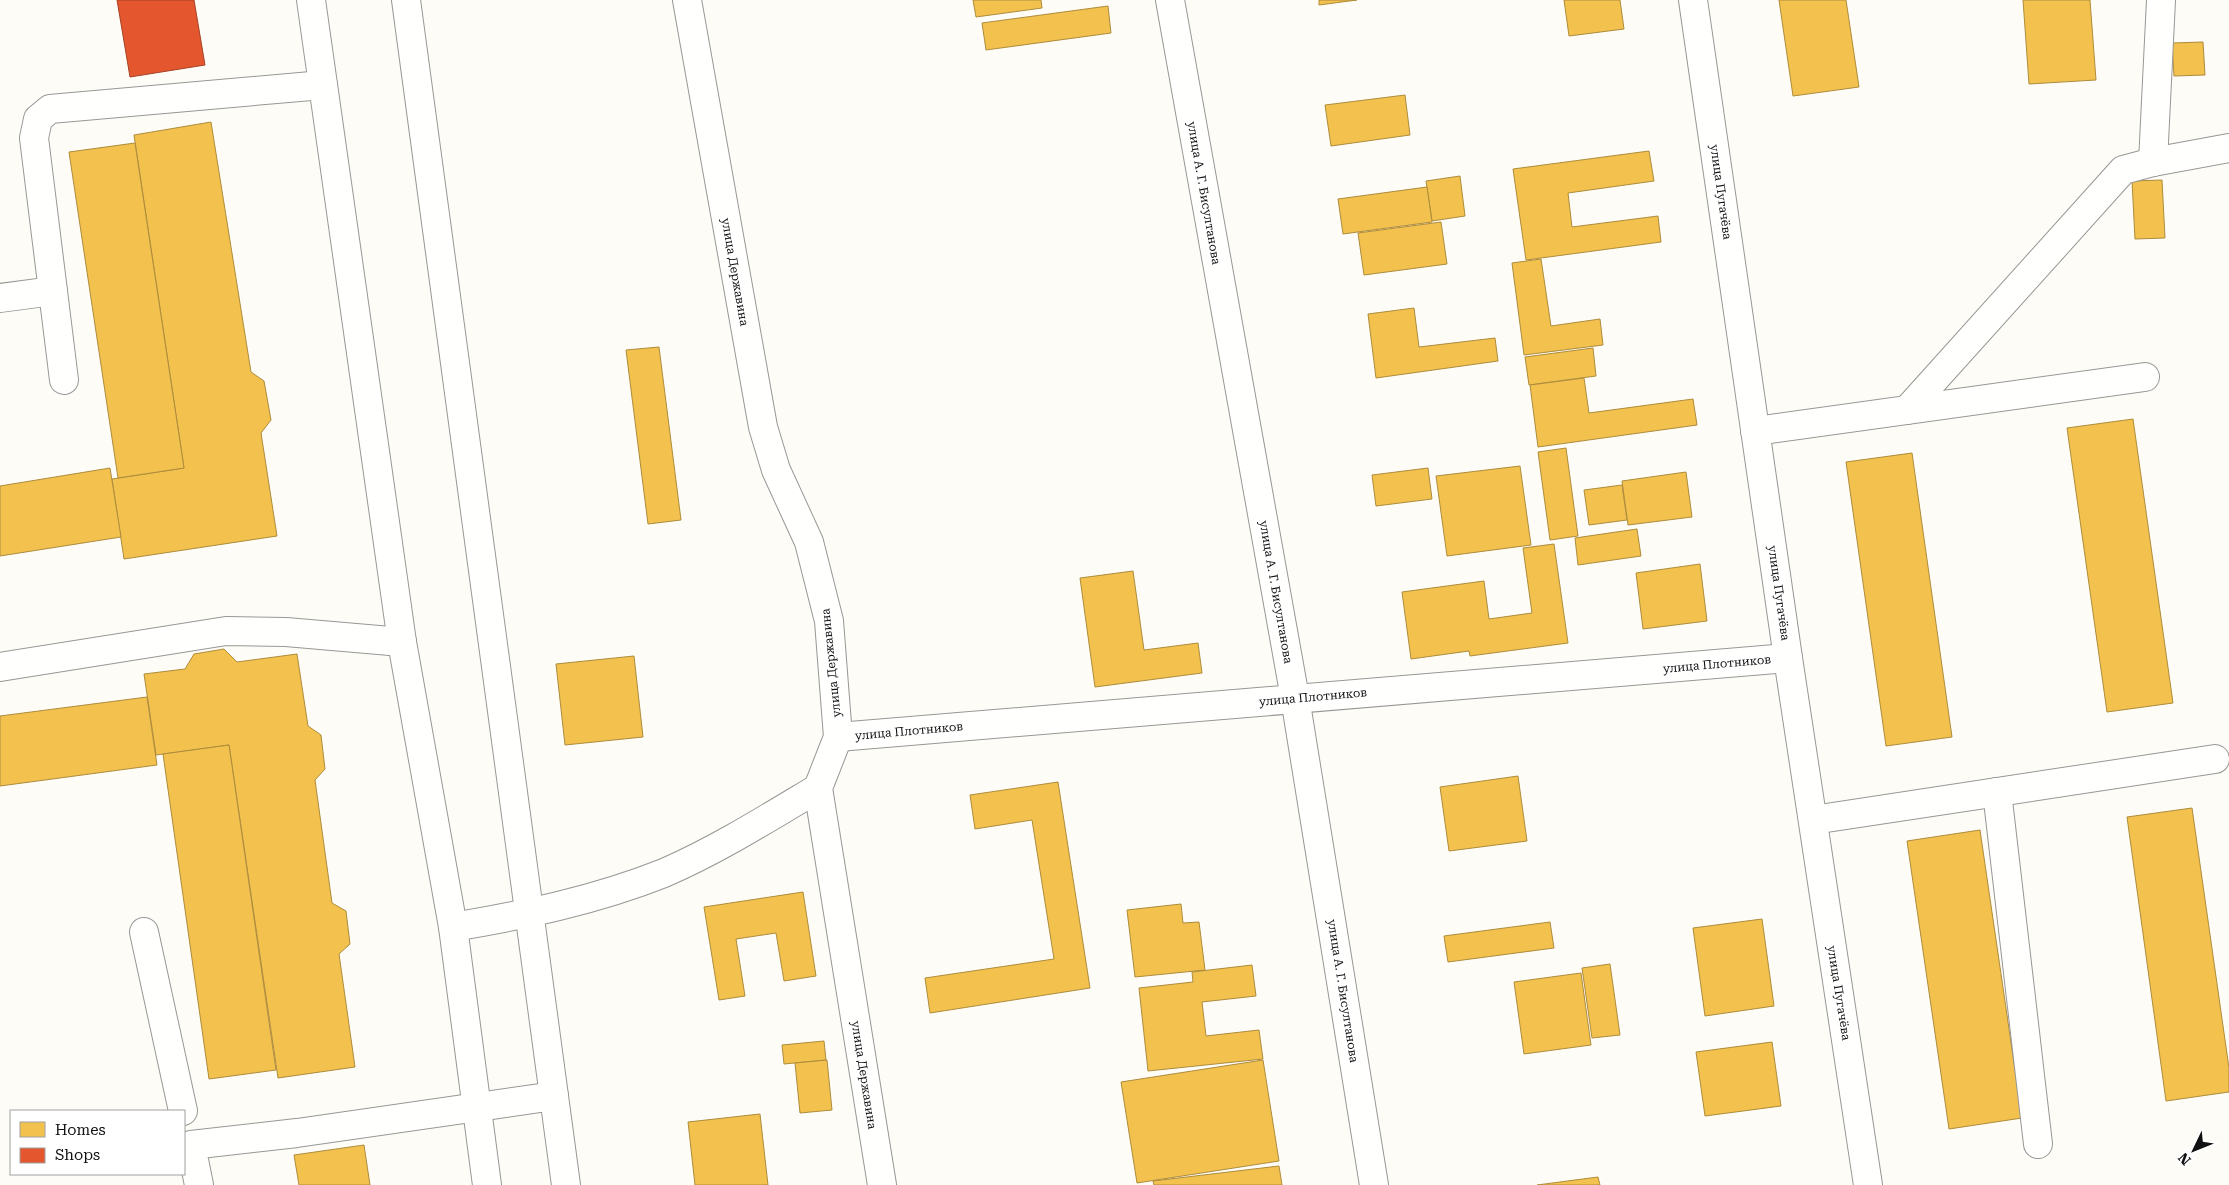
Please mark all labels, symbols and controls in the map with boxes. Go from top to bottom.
street label: улица А. Г. Бисултанова [1185,120,1224,266]
street label: улица Пугачёва [1707,144,1735,241]
street label: улица Державина [719,217,751,328]
street label: улица А. Г. Бисултанова [1257,519,1296,665]
street label: улица Пугачёва [1765,545,1793,642]
street label: улица Державина [818,607,844,718]
street label: улица Плотников [1662,652,1772,676]
street label: улица Плотников [1258,685,1368,709]
street label: улица Плотников [854,719,964,743]
street label: улица А. Г. Бисултанова [1325,918,1361,1064]
street label: улица Пугачёва [1825,945,1853,1042]
street label: улица Державина [849,1020,880,1131]
legend [10,1110,185,1175]
text: Homes [55,1121,106,1139]
north arrow [2169,1125,2219,1175]
text: Shops [55,1146,100,1164]
text: N [2175,1149,2194,1168]

